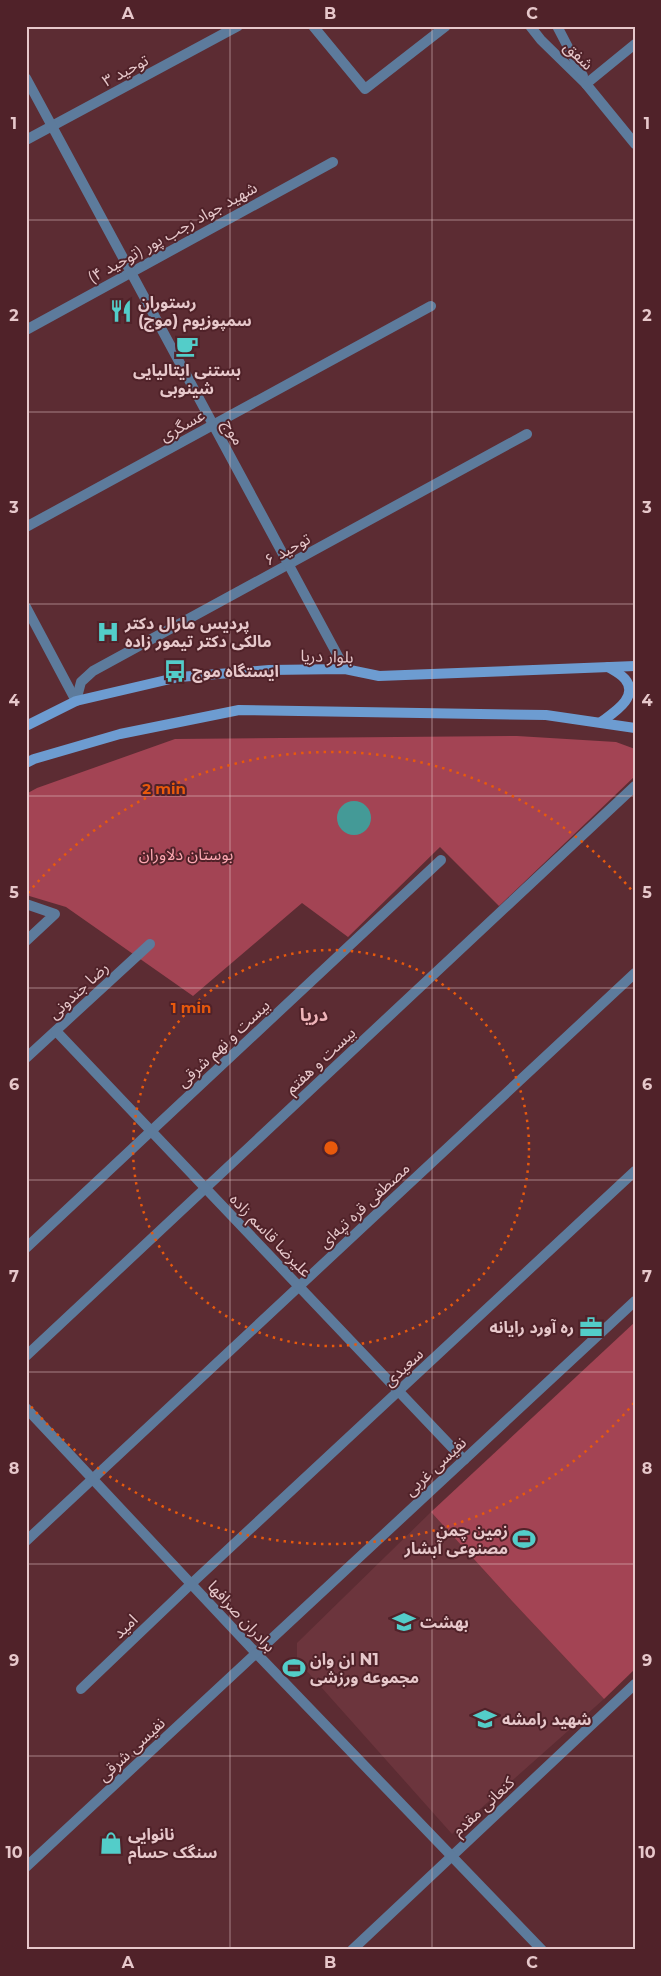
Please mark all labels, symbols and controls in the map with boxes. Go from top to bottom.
text: A [121,4,135,23]
text: B [324,4,336,23]
text: C [526,4,538,23]
street label: شفق [559,37,597,75]
street label: توحید ۳ [99,50,152,90]
text: 1 [11,114,17,133]
text: 1 [644,114,650,133]
street label: شهید جواد رجب پور (توحید ۴) [84,178,261,288]
place label: رستوران سمپوزیوم (موج) [138,293,252,332]
restaurant icon: رستوران سمپوزیوم (موج) [108,298,134,324]
text: 2 [9,306,19,325]
text: 2 [642,306,652,325]
cafe icon: بستنی ایتالیایی شینوبی [174,333,200,359]
place label: بستنی ایتالیایی شینوبی [133,361,241,398]
street label: عسگری [157,405,208,445]
street label: موج [216,416,248,450]
text: 3 [8,498,19,517]
text: 3 [641,498,652,517]
street label: توحید ۶ [261,529,314,570]
place label: پردیس مارال دکتر مالکی دکتر تیمور زاده [124,614,271,651]
hospital icon: پردیس مارال دکتر مالکی دکتر تیمور زاده [95,619,121,645]
street label: بلوار دریا [300,646,354,667]
bus stop icon: ایستگاه موج [162,658,188,684]
place label: ایستگاه موج [192,662,279,683]
text: 4 [8,691,20,710]
text: 4 [641,691,653,710]
text: 2 min [142,779,186,798]
park label: بوستان دلاوران [139,845,233,864]
text: 5 [9,883,19,902]
text: 5 [642,883,652,902]
street label: رضا جندونی [44,958,112,1023]
street label: بیست و نهم شرقی [173,996,276,1093]
text: 1 min [171,998,211,1017]
district label: دریا [300,1004,328,1026]
street label: بیست و هفتم [281,1023,361,1100]
text: 6 [9,1075,19,1094]
text: 6 [642,1075,652,1094]
centre of rings [322,1139,340,1157]
street label: مصطفی قره تپه‌ای [315,1159,414,1253]
street label: علیرضا قاسم زاده [224,1190,315,1283]
text: 7 [9,1267,19,1286]
text: 7 [642,1267,652,1286]
office icon: ره آورد رایانه [578,1314,604,1340]
place label: ره آورد رایانه [490,1318,574,1337]
street label: سعیدی [379,1344,427,1391]
street label: نفیسی غربی [400,1433,470,1500]
text: 8 [9,1459,19,1478]
text: 8 [642,1459,652,1478]
place label: زمین چمن مصنوعی آبشار [404,1521,508,1558]
sports icon: زمین چمن مصنوعی آبشار [511,1526,537,1552]
street label: برادران صرافها [204,1577,279,1656]
school or university icon: بهشت [391,1609,417,1635]
street label: امید [109,1610,142,1642]
place label: بهشت [420,1613,469,1632]
place label: ان وان N1 مجموعه ورزشی [310,1650,419,1687]
text: 9 [9,1651,19,1670]
text: 9 [642,1651,652,1670]
sports icon: ان وان N1 مجموعه ورزشی [281,1655,307,1681]
school or university icon: شهید رامشه [472,1706,498,1732]
place label: شهید رامشه [502,1710,592,1729]
street label: نفیسی شرقی [94,1713,169,1785]
street label: کنعانی مقدم [448,1773,521,1842]
place label: نانوایی سنگک حسام [128,1825,217,1864]
shop icon: نانوایی سنگک حسام [98,1830,124,1856]
text: 10 [5,1843,23,1862]
text: 10 [638,1843,656,1862]
text: A [121,1953,135,1972]
text: B [324,1953,336,1972]
text: C [526,1953,538,1972]

